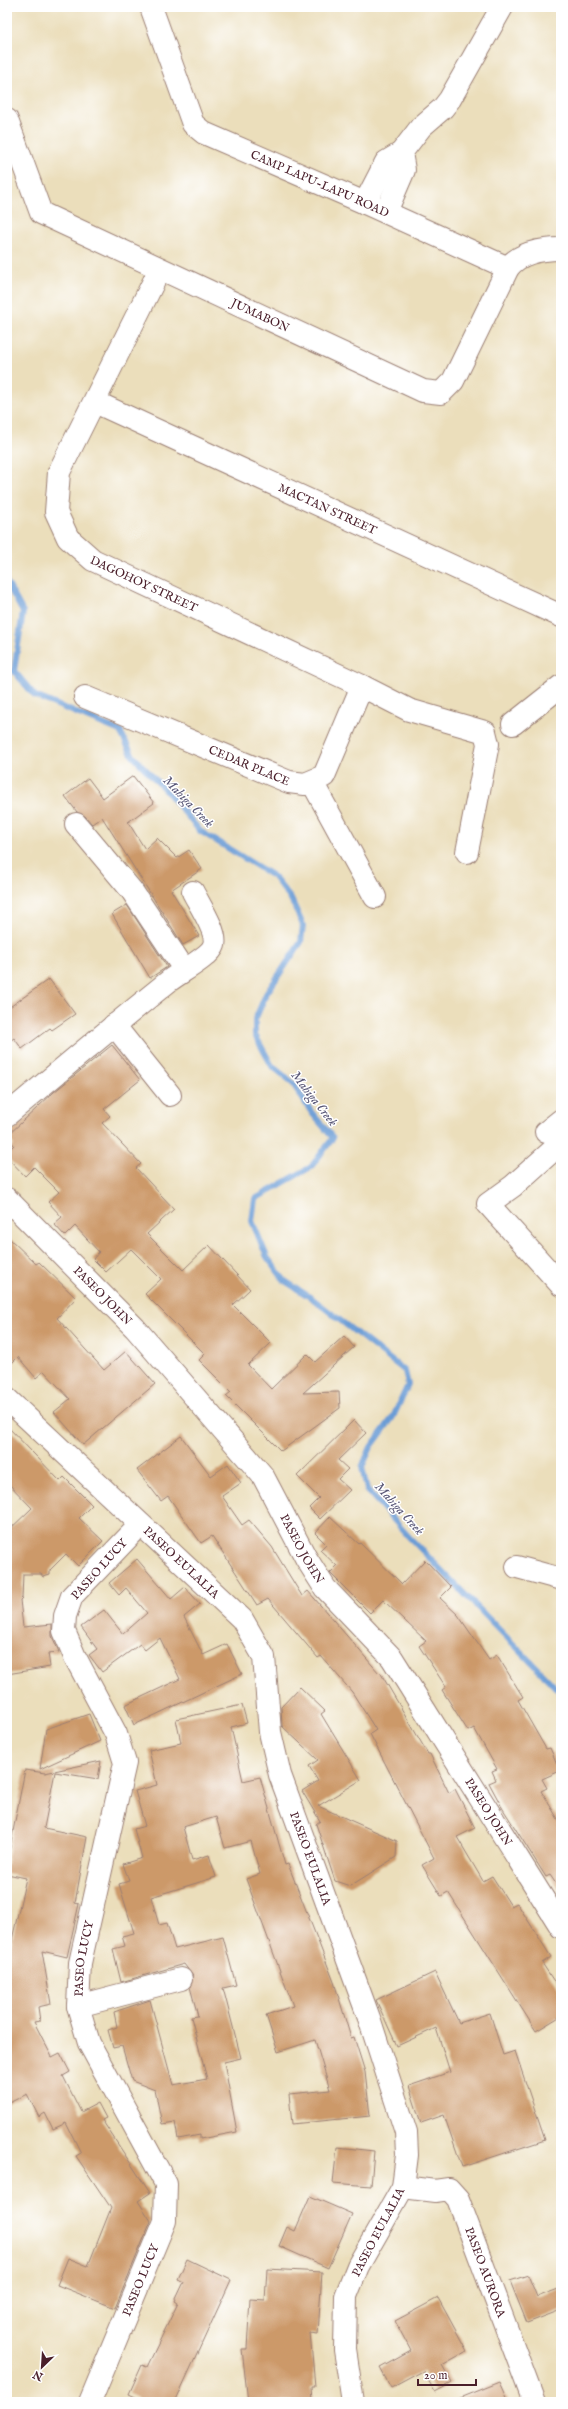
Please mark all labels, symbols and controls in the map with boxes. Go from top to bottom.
street label: CAMP LAPU-LAPU ROAD [248,147,392,221]
street label: JUMABON [226,295,292,336]
street label: MACTAN STREET [276,480,379,538]
street label: DAGOHOY STREET [88,553,200,616]
street label: CEDAR PLACE [206,742,292,789]
water label: Mahiga Creek [158,772,218,833]
water label: Mahiga Creek [286,1068,341,1131]
street label: PASEO JOHN [70,1263,135,1329]
water label: Mahiga Creek [370,1479,428,1540]
street label: PASEO JOHN [276,1512,328,1587]
street label: PASEO EULALIA [140,1524,223,1602]
street label: PASEO LUCY [68,1535,131,1603]
street label: PASEO JOHN [461,1775,515,1849]
street label: PASEO EULALIA [286,1810,334,1908]
street label: PASEO LUCY [71,1919,97,1997]
street label: PASEO EULALIA [349,2184,409,2279]
street label: PASEO AURORA [461,2225,509,2321]
street label: PASEO LUCY [119,2241,163,2319]
north arrow [22,2347,62,2387]
scale bar [418,2361,476,2387]
text: N [30,2367,46,2384]
text: 20 m [424,2368,447,2383]

